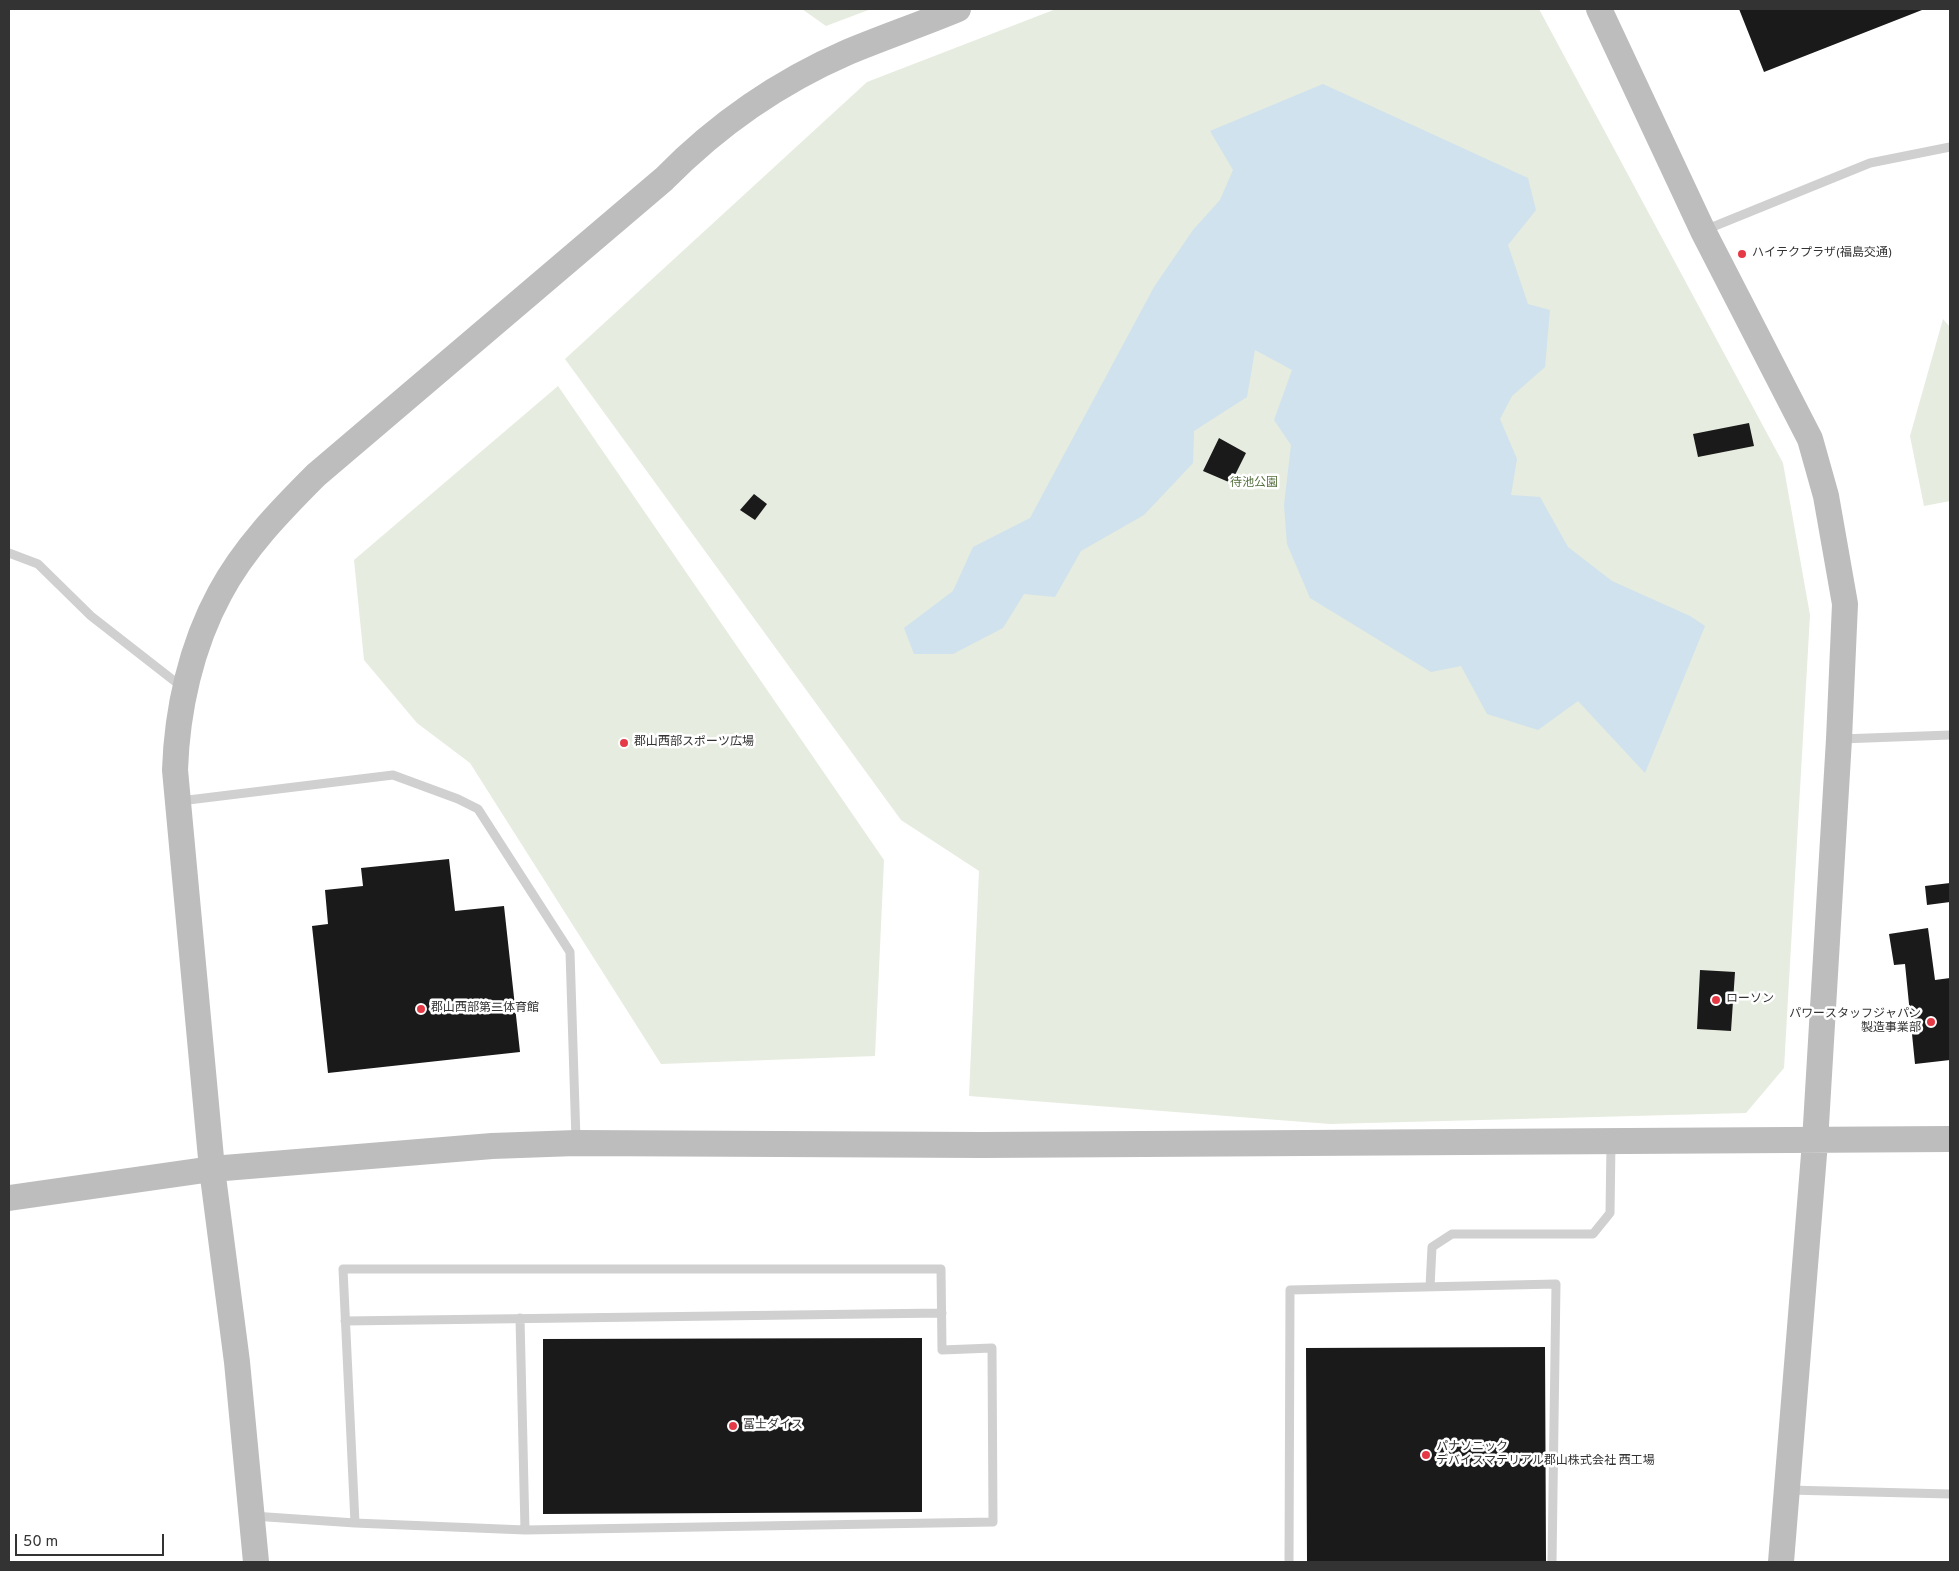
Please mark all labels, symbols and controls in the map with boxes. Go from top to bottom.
place label: ハイテクプラザ(福島交通) [1752,247,1892,261]
marker: ハイテクプラザ(福島交通) [1736,248,1748,260]
park label: 待池公園 [1230,477,1278,491]
place label: 郡山西部スポーツ広場 [634,736,754,750]
marker: 郡山西部スポーツ広場 [618,737,630,749]
place label: ローソン [1726,993,1774,1007]
marker: ローソン [1710,994,1722,1006]
place label: 郡山西部第二体育館 [431,1002,539,1016]
marker: 郡山西部第二体育館 [415,1003,427,1015]
place label: パワースタッフジャパン 製造事業部 [1789,1008,1921,1036]
marker: パワースタッフジャパン 製造事業部 [1925,1016,1937,1028]
place label: 冨士ダイス [743,1419,803,1433]
marker: 冨士ダイス [727,1420,739,1432]
place label: パナソニック デバイスマテリアル郡山株式会社 西工場 [1436,1441,1655,1469]
marker: パナソニック デバイスマテリアル郡山株式会社 西工場 [1420,1449,1432,1461]
scale bar [18,1524,166,1556]
text: 50 m [23,1533,58,1552]

